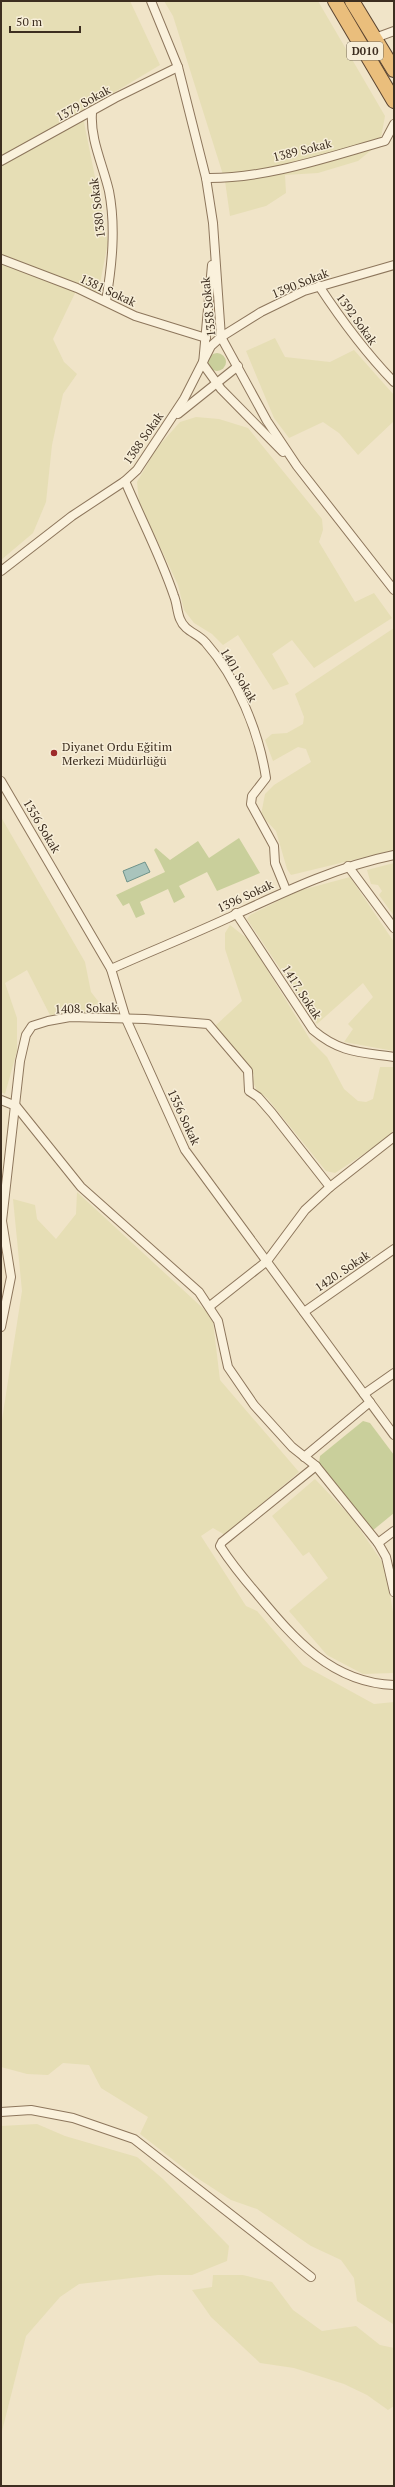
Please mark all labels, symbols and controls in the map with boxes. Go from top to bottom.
scale bar [10,8,80,34]
text: 50 m [16,14,43,29]
road number: D010 [347,42,383,60]
street label: 1379 Sokak [53,82,114,124]
street label: 1389 Sokak [271,135,334,165]
street label: 1380 Sokak [86,177,108,239]
street label: 1390 Sokak [269,265,331,301]
street label: 1381 Sokak [78,271,139,310]
street label: 1358 Sokak [197,276,219,338]
street label: 1392 Sokak [333,290,381,348]
street label: 1388 Sokak [120,408,167,467]
street label: 1401 Sokak [218,645,261,705]
place label: Diyanet Ordu Eğitim Merkezi Müdürlüğü [62,739,173,768]
marker: Diyanet Ordu Eğitim Merkezi Müdürlüğü [49,748,59,758]
street label: 1356 Sokak [20,796,64,856]
street label: 1396 Sokak [215,876,276,915]
street label: 1417. Sokak [279,962,326,1023]
street label: 1408. Sokak [54,999,118,1017]
street label: 1356 Sokak [165,1087,204,1148]
street label: 1420. Sokak [312,1247,373,1295]

